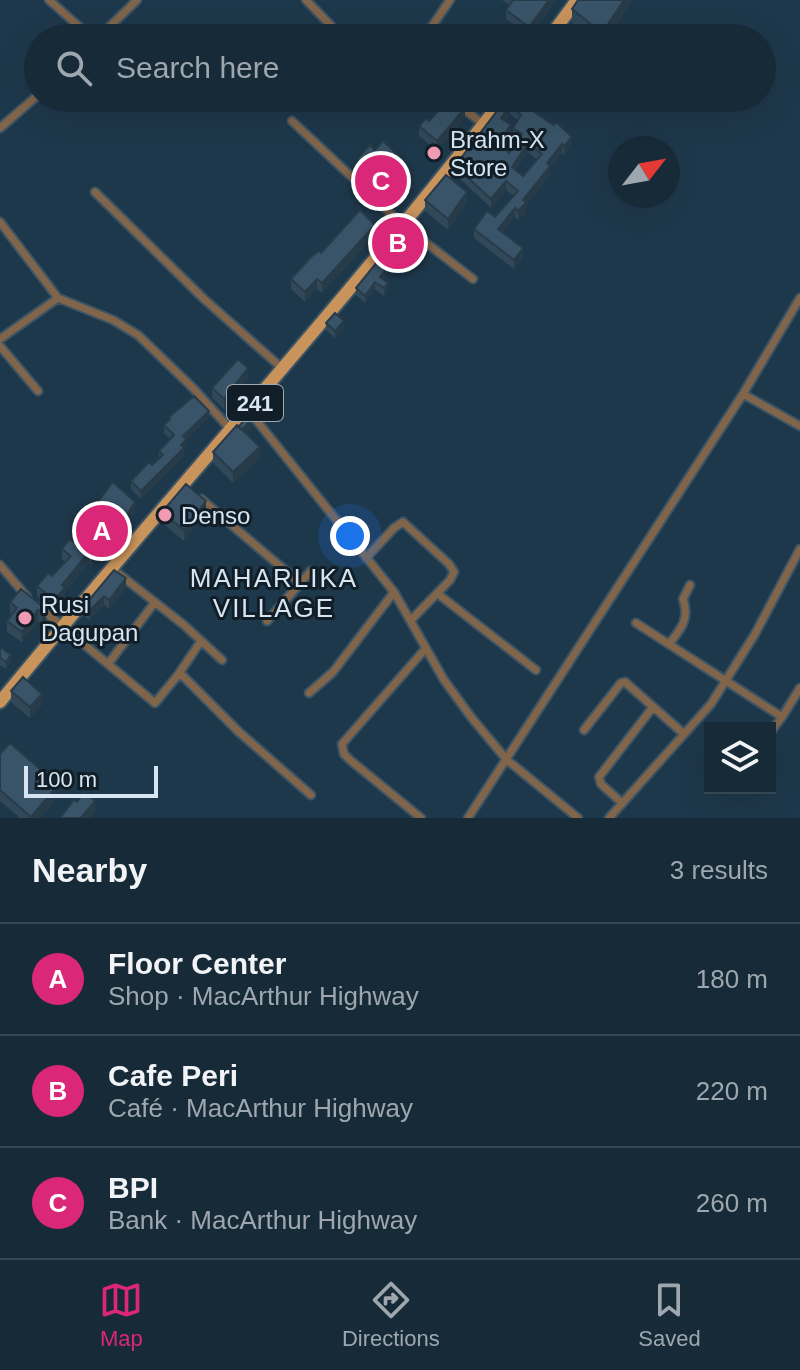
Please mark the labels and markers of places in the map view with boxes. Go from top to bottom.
place label: Brahm-X Store [450,126,545,181]
marker: Brahm-X Store [425,144,443,162]
pin: C [355,151,407,211]
pin: B [372,213,424,273]
pin: A [76,501,128,561]
place label: Denso [181,502,250,529]
marker: Denso [156,506,174,524]
place label: Rusi Dagupan [41,591,138,646]
marker: Rusi Dagupan [16,609,34,627]

